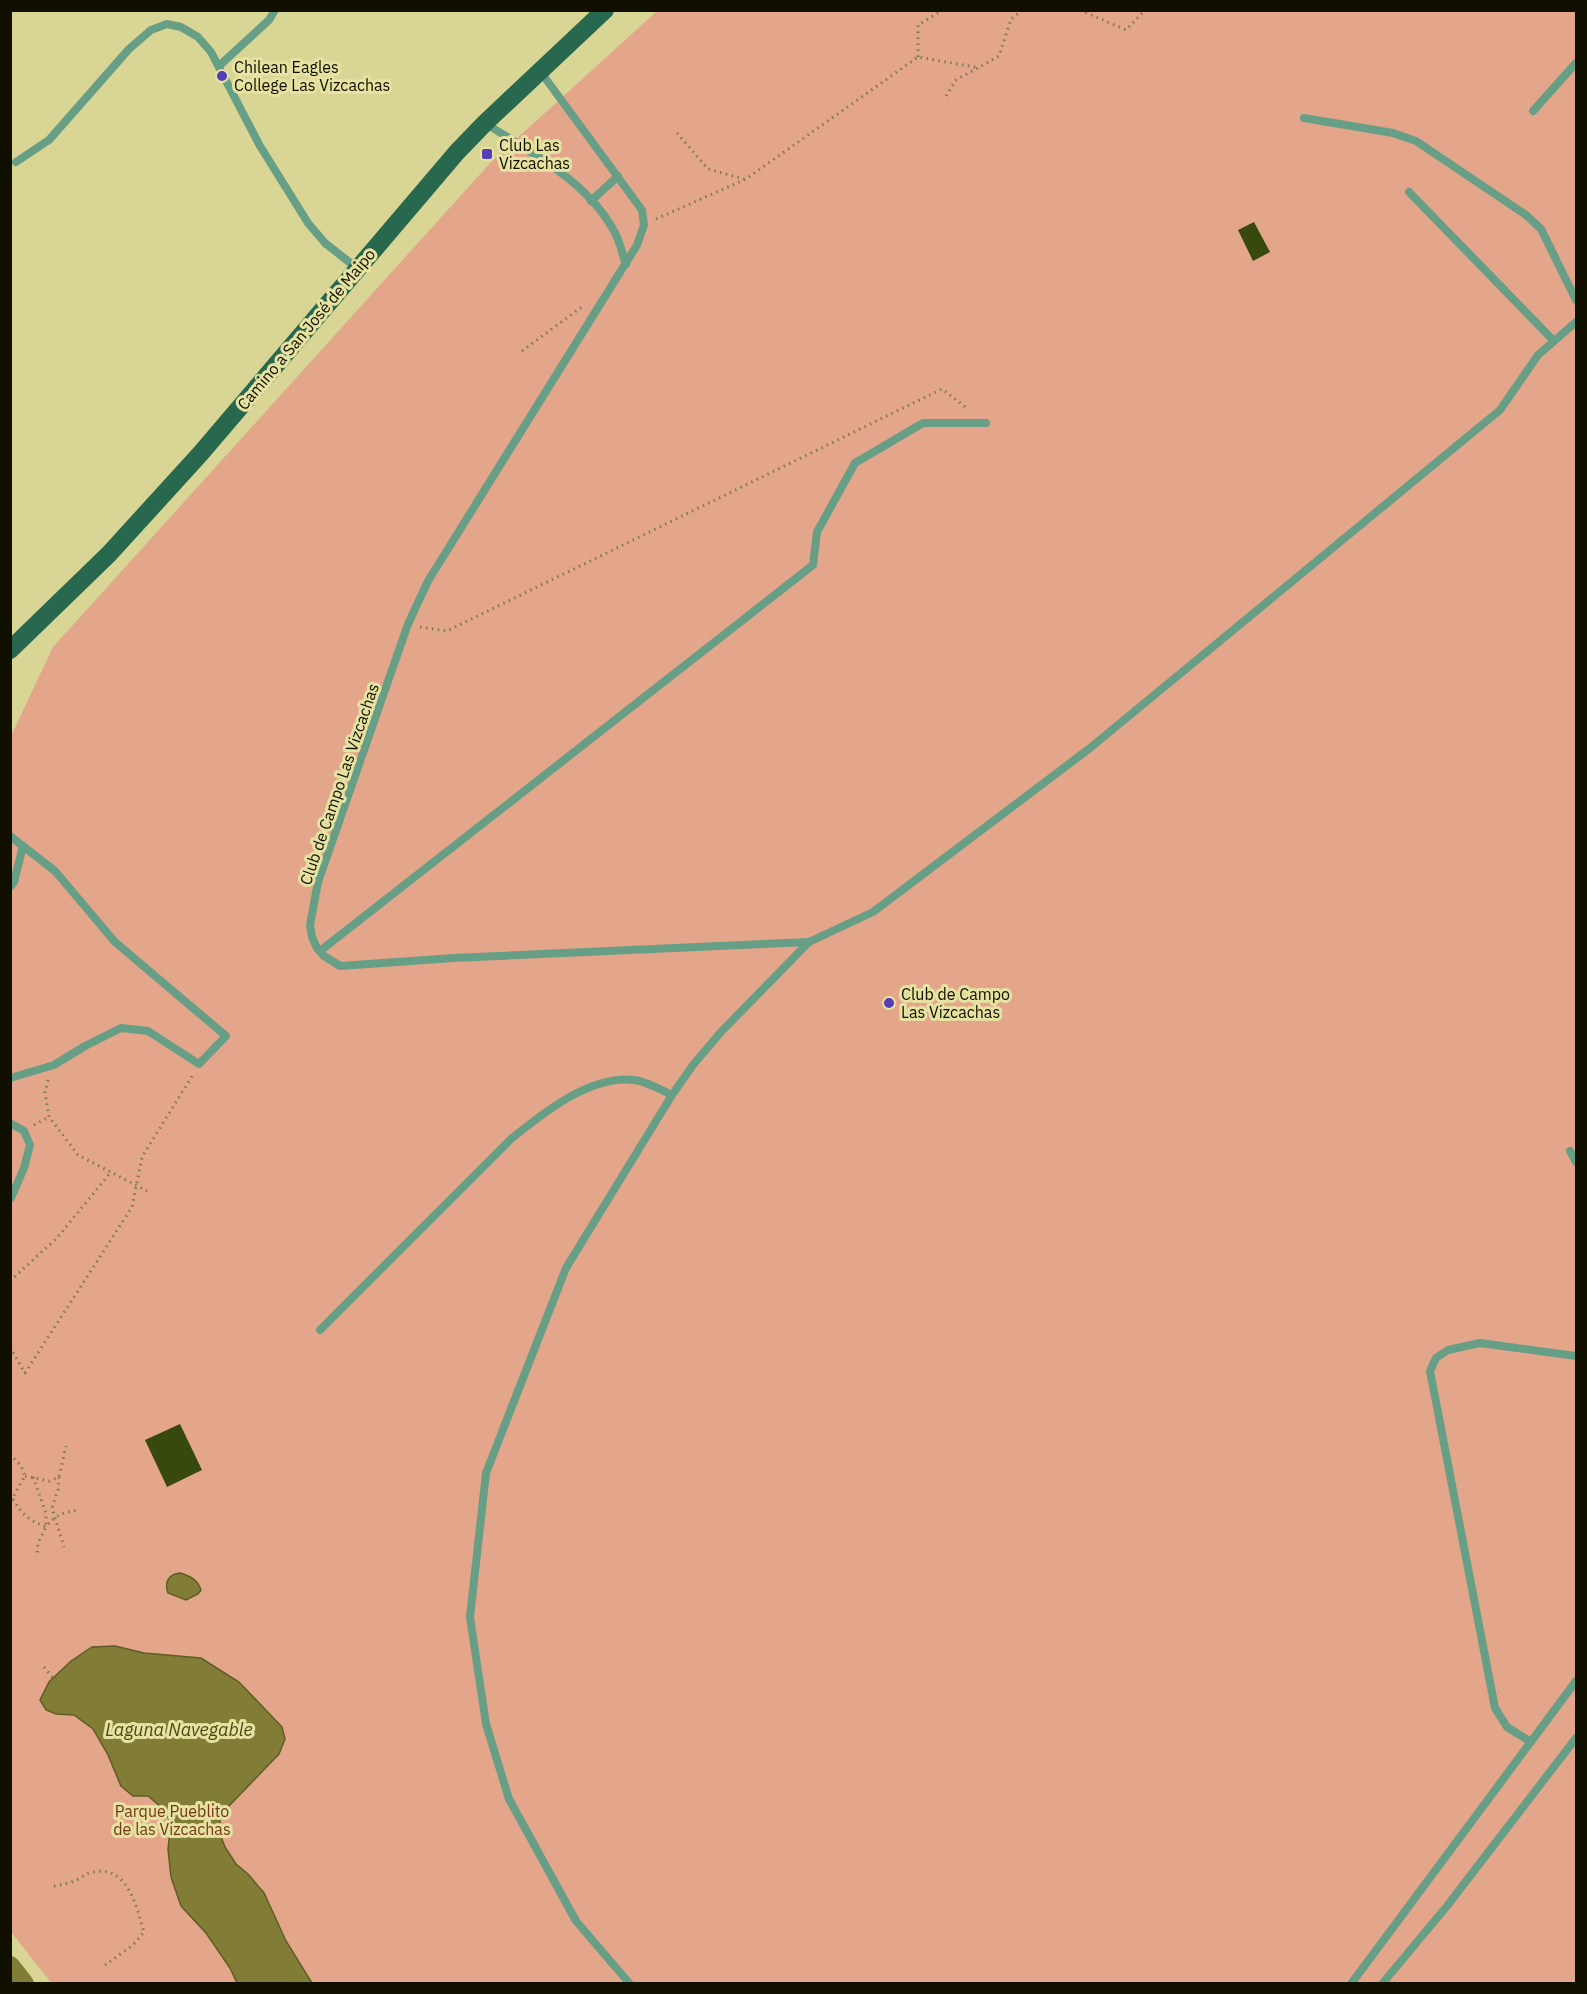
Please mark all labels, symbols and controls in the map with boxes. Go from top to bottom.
place label: Chilean Eagles College Las Vizcachas [234,57,390,95]
marker: Chilean Eagles College Las Vizcachas [215,69,229,83]
place label: Club Las Vizcachas [499,135,570,173]
marker: Club Las Vizcachas [480,147,494,161]
street label: Camino a San José de Maipo [233,244,379,414]
street label: Club de Campo Las Vizcachas [295,681,383,887]
place label: Club de Campo Las Vizcachas [901,984,1010,1022]
marker: Club de Campo Las Vizcachas [882,996,896,1010]
water label: Laguna Navegable [105,1718,253,1741]
park label: Parque Pueblito de las Vizcachas [113,1801,231,1839]

